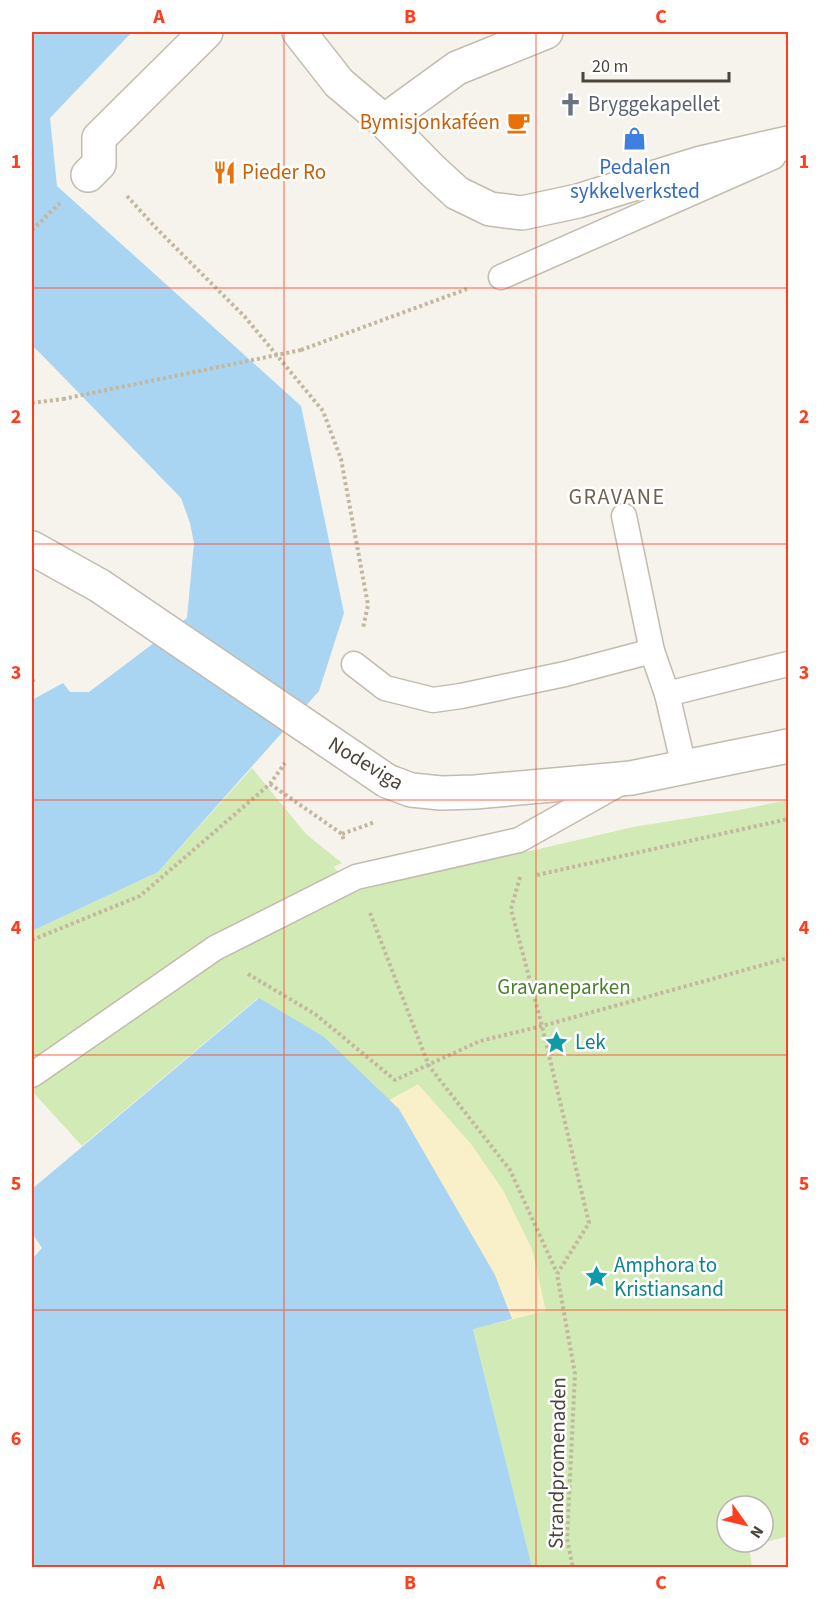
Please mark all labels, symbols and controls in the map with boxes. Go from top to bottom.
text: A [152,3,165,31]
text: B [404,3,416,31]
text: C [655,3,667,31]
scale bar [583,45,728,83]
text: 20 m [592,54,628,79]
place label: Bryggekapellet [588,89,720,119]
church icon: Bryggekapellet [557,91,583,117]
place label: Bymisjonkaféen [360,107,500,137]
cafe icon: Bymisjonkaféen [505,109,531,135]
shop icon: Pedalen sykkelverksted [622,126,648,152]
text: 1 [11,148,21,176]
text: 1 [799,148,809,176]
place label: Pedalen sykkelverksted [570,152,700,206]
place label: Pieder Ro [242,157,326,187]
restaurant icon: Pieder Ro [211,159,237,185]
text: 2 [11,403,21,431]
text: 2 [799,403,809,431]
district label: GRAVANE [569,481,665,513]
text: 3 [11,659,21,687]
text: 3 [799,659,809,687]
street label: Nodeviga [323,729,409,797]
text: 4 [11,914,22,942]
text: 4 [799,914,810,942]
park label: Gravaneparken [497,972,631,1002]
place label: Lek [575,1027,606,1057]
place icon: Lek [544,1029,570,1055]
text: 5 [11,1170,21,1198]
text: 5 [799,1170,809,1198]
place label: Amphora to Kristiansand [614,1250,724,1304]
place icon: Amphora to Kristiansand [583,1264,609,1290]
street label: Strandpromenaden [541,1377,573,1549]
text: 6 [11,1425,21,1453]
text: 6 [799,1425,809,1453]
north arrow [715,1494,775,1554]
text: N [745,1521,769,1542]
text: A [152,1569,165,1597]
text: B [404,1569,416,1597]
text: C [655,1569,667,1597]

